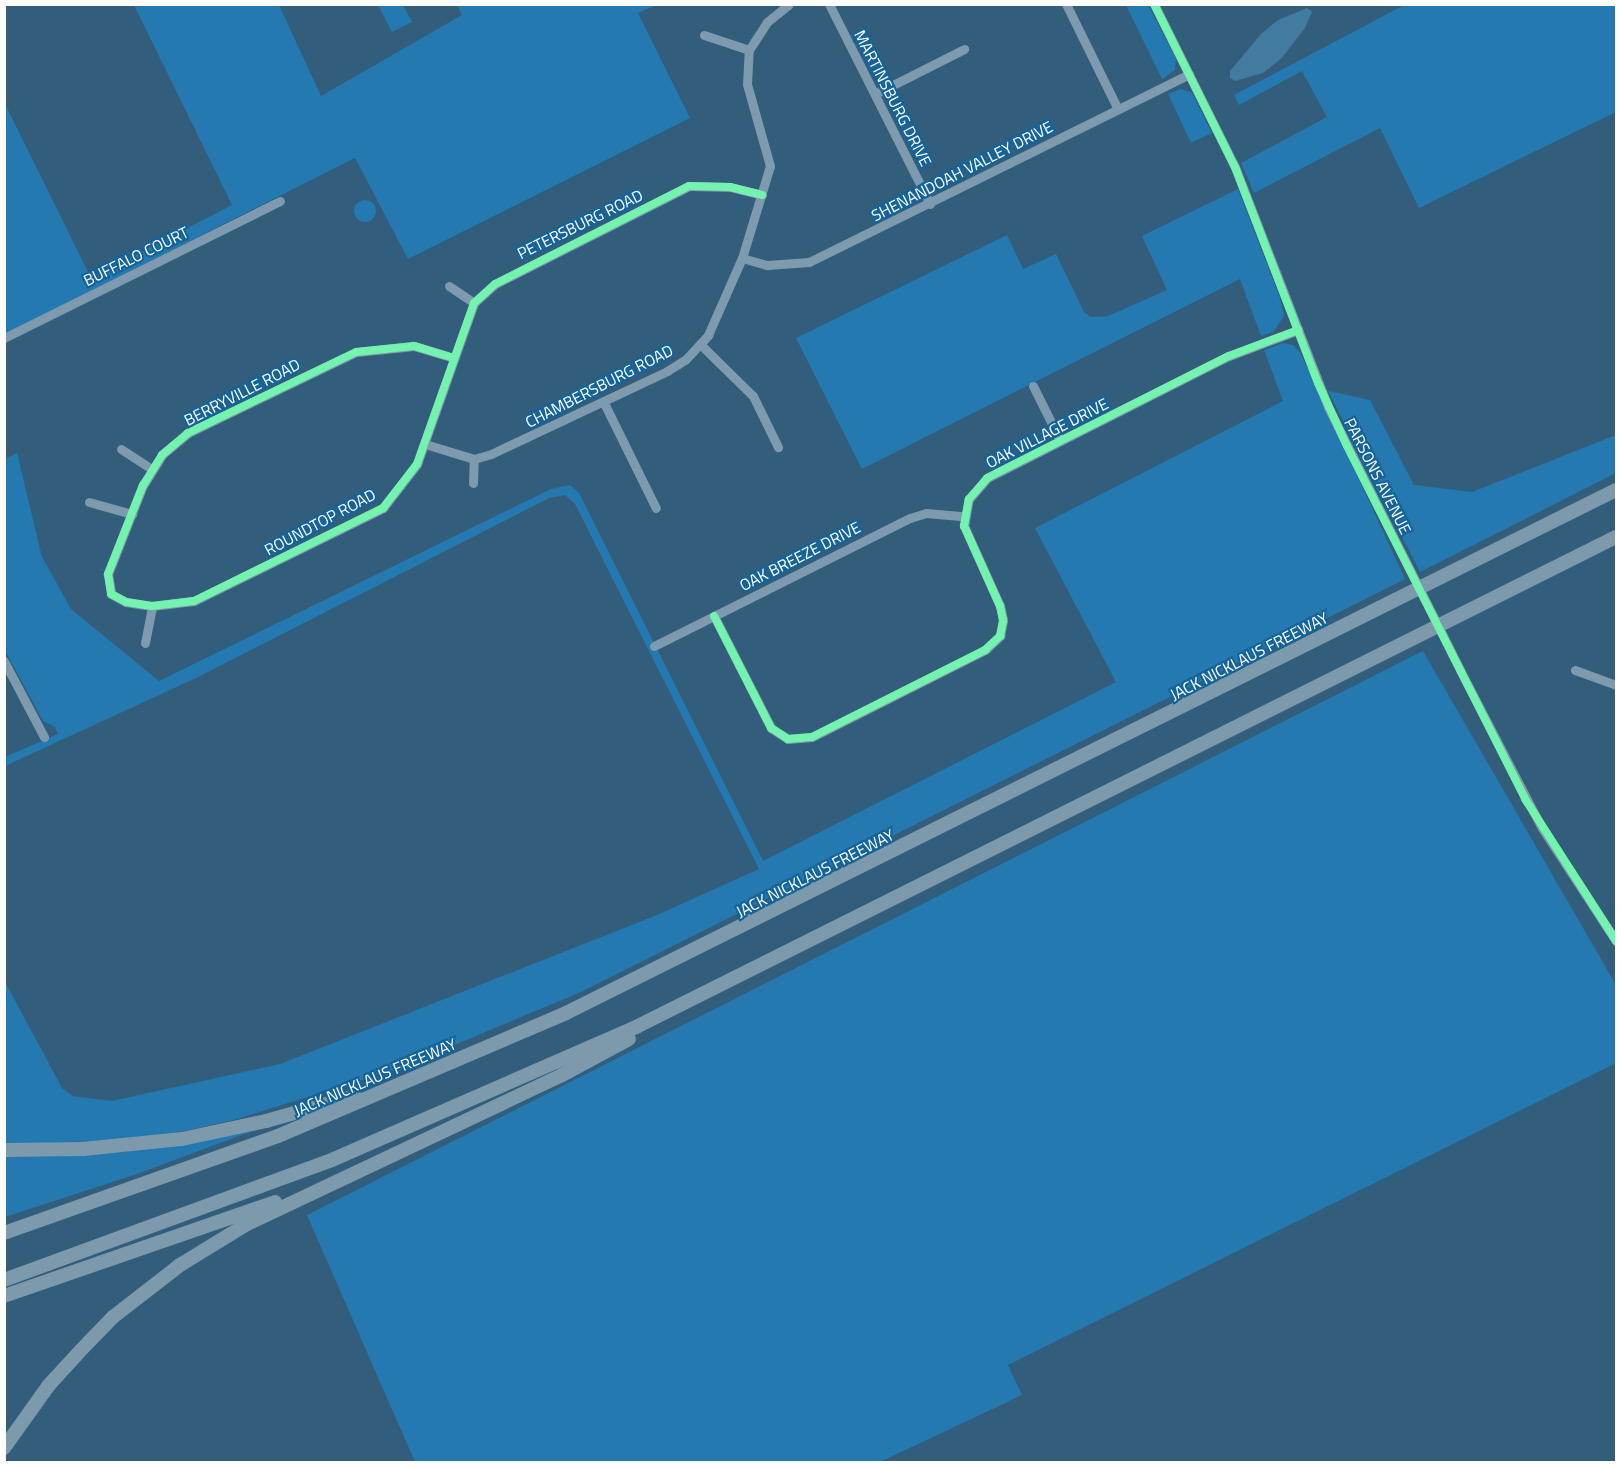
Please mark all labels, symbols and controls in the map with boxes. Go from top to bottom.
street label: MARTINSBURG DRIVE [850,27,936,169]
street label: SHENANDOAH VALLEY DRIVE [868,117,1056,225]
street label: PETERSBURG ROAD [514,185,646,263]
street label: BUFFALO COURT [80,222,192,290]
street label: CHAMBERSBURG ROAD [522,340,676,432]
street label: BERRYVILLE ROAD [181,354,303,430]
street label: OAK VILLAGE DRIVE [983,394,1111,472]
street label: PARSONS AVENUE [1340,415,1416,537]
street label: ROUNDTOP ROAD [261,485,379,559]
street label: OAK BREEZE DRIVE [736,517,864,595]
street label: JACK NICKLAUS FREEWAY [1167,608,1331,704]
street label: JACK NICKLAUS FREEWAY [733,825,897,921]
street label: JACK NICKLAUS FREEWAY [291,1034,459,1120]

